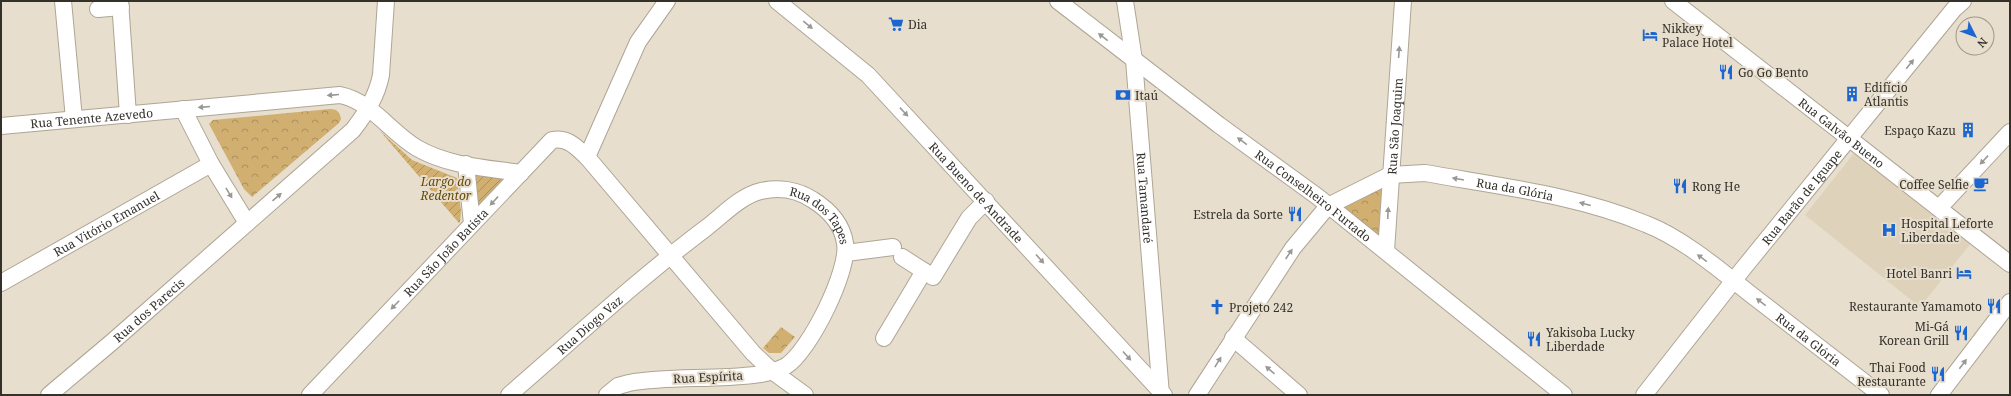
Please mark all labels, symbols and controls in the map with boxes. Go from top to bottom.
supermarket icon: Dia [887,15,905,33]
place label: Dia [908,16,928,33]
north arrow [1955,16,1995,56]
place label: Nikkey Palace Hotel [1662,20,1733,51]
one-way arrow [802,21,813,30]
hotel icon: Nikkey Palace Hotel [1641,26,1659,44]
one-way arrow [1098,32,1109,41]
text: N [1974,35,1991,52]
one-way arrow [1396,46,1403,58]
one-way arrow [1905,59,1914,70]
restaurant icon: Go Go Bento [1717,63,1735,81]
place label: Go Go Bento [1738,64,1808,81]
street label: Rua São Joaquim [1383,77,1406,175]
place label: Edifício Atlantis [1864,79,1908,110]
building icon: Edifício Atlantis [1843,85,1861,103]
bank icon: Itaú [1114,86,1132,104]
place label: Itaú [1135,87,1158,104]
one-way arrow [327,92,339,99]
street label: Rua Galvão Bueno [1795,94,1888,172]
street label: Rua Tenente Azevedo [30,104,154,132]
one-way arrow [198,104,210,110]
one-way arrow [899,108,908,117]
building icon: Espaço Kazu [1959,121,1977,139]
place label: Espaço Kazu [1884,122,1956,139]
one-way arrow [1236,137,1247,146]
street label: Rua Bueno de Andrade [926,138,1027,246]
street label: Rua Conselheiro Furtado [1252,146,1375,245]
street label: Rua Barão de Iguape [1757,146,1845,248]
street label: Rua Tamandaré [1133,152,1157,244]
one-way arrow [1979,155,1988,166]
park label: Largo do Redentor [420,173,472,204]
street label: Rua da Glória [1475,173,1555,204]
one-way arrow [1452,175,1464,181]
cafe icon: Coffee Selfie [1972,175,1990,193]
place label: Coffee Selfie [1899,176,1969,193]
restaurant icon: Rong He [1671,177,1689,195]
place label: Rong He [1692,178,1740,195]
street label: Rua dos Tapes [788,182,854,246]
street label: Rua Vitório Emanuel [50,186,163,260]
one-way arrow [226,187,233,199]
one-way arrow [271,193,282,202]
one-way arrow [490,196,499,206]
one-way arrow [1579,201,1591,207]
street label: Rua São João Batista [400,204,492,300]
restaurant icon: Estrela da Sorte [1286,205,1304,223]
place label: Estrela da Sorte [1193,206,1283,223]
one-way arrow [1384,207,1391,219]
place label: Hospital Leforte Liberdade [1901,215,1993,246]
hospital icon: Hospital Leforte Liberdade [1880,221,1898,239]
one-way arrow [1285,248,1293,259]
one-way arrow [1697,253,1708,262]
one-way arrow [1035,254,1044,265]
hotel icon: Hotel Banri [1955,264,1973,282]
place label: Hotel Banri [1886,265,1952,282]
street label: Rua dos Parecis [109,274,188,346]
street label: Rua Diogo Vaz [553,291,626,358]
restaurant icon: Restaurante Yamamoto [1985,297,2003,315]
church icon: Projeto 242 [1208,298,1226,316]
one-way arrow [1756,298,1767,307]
place label: Restaurante Yamamoto [1849,298,1982,315]
place label: Projeto 242 [1229,299,1293,316]
one-way arrow [390,300,400,310]
street label: Rua da Glória [1773,309,1845,370]
place label: Mi-Gá Korean Grill [1879,318,1949,349]
place label: Yakisoba Lucky Liberdade [1545,324,1635,355]
restaurant icon: Mi-Gá Korean Grill [1952,324,1970,342]
restaurant icon: Yakisoba Lucky Liberdade [1525,330,1543,348]
one-way arrow [1122,351,1131,360]
one-way arrow [1214,356,1221,368]
place label: Thai Food Restaurante [1857,359,1927,390]
one-way arrow [1958,359,1966,369]
one-way arrow [1265,365,1275,374]
restaurant icon: Thai Food Restaurante [1929,365,1947,383]
street label: Rua Espírita [673,367,744,387]

